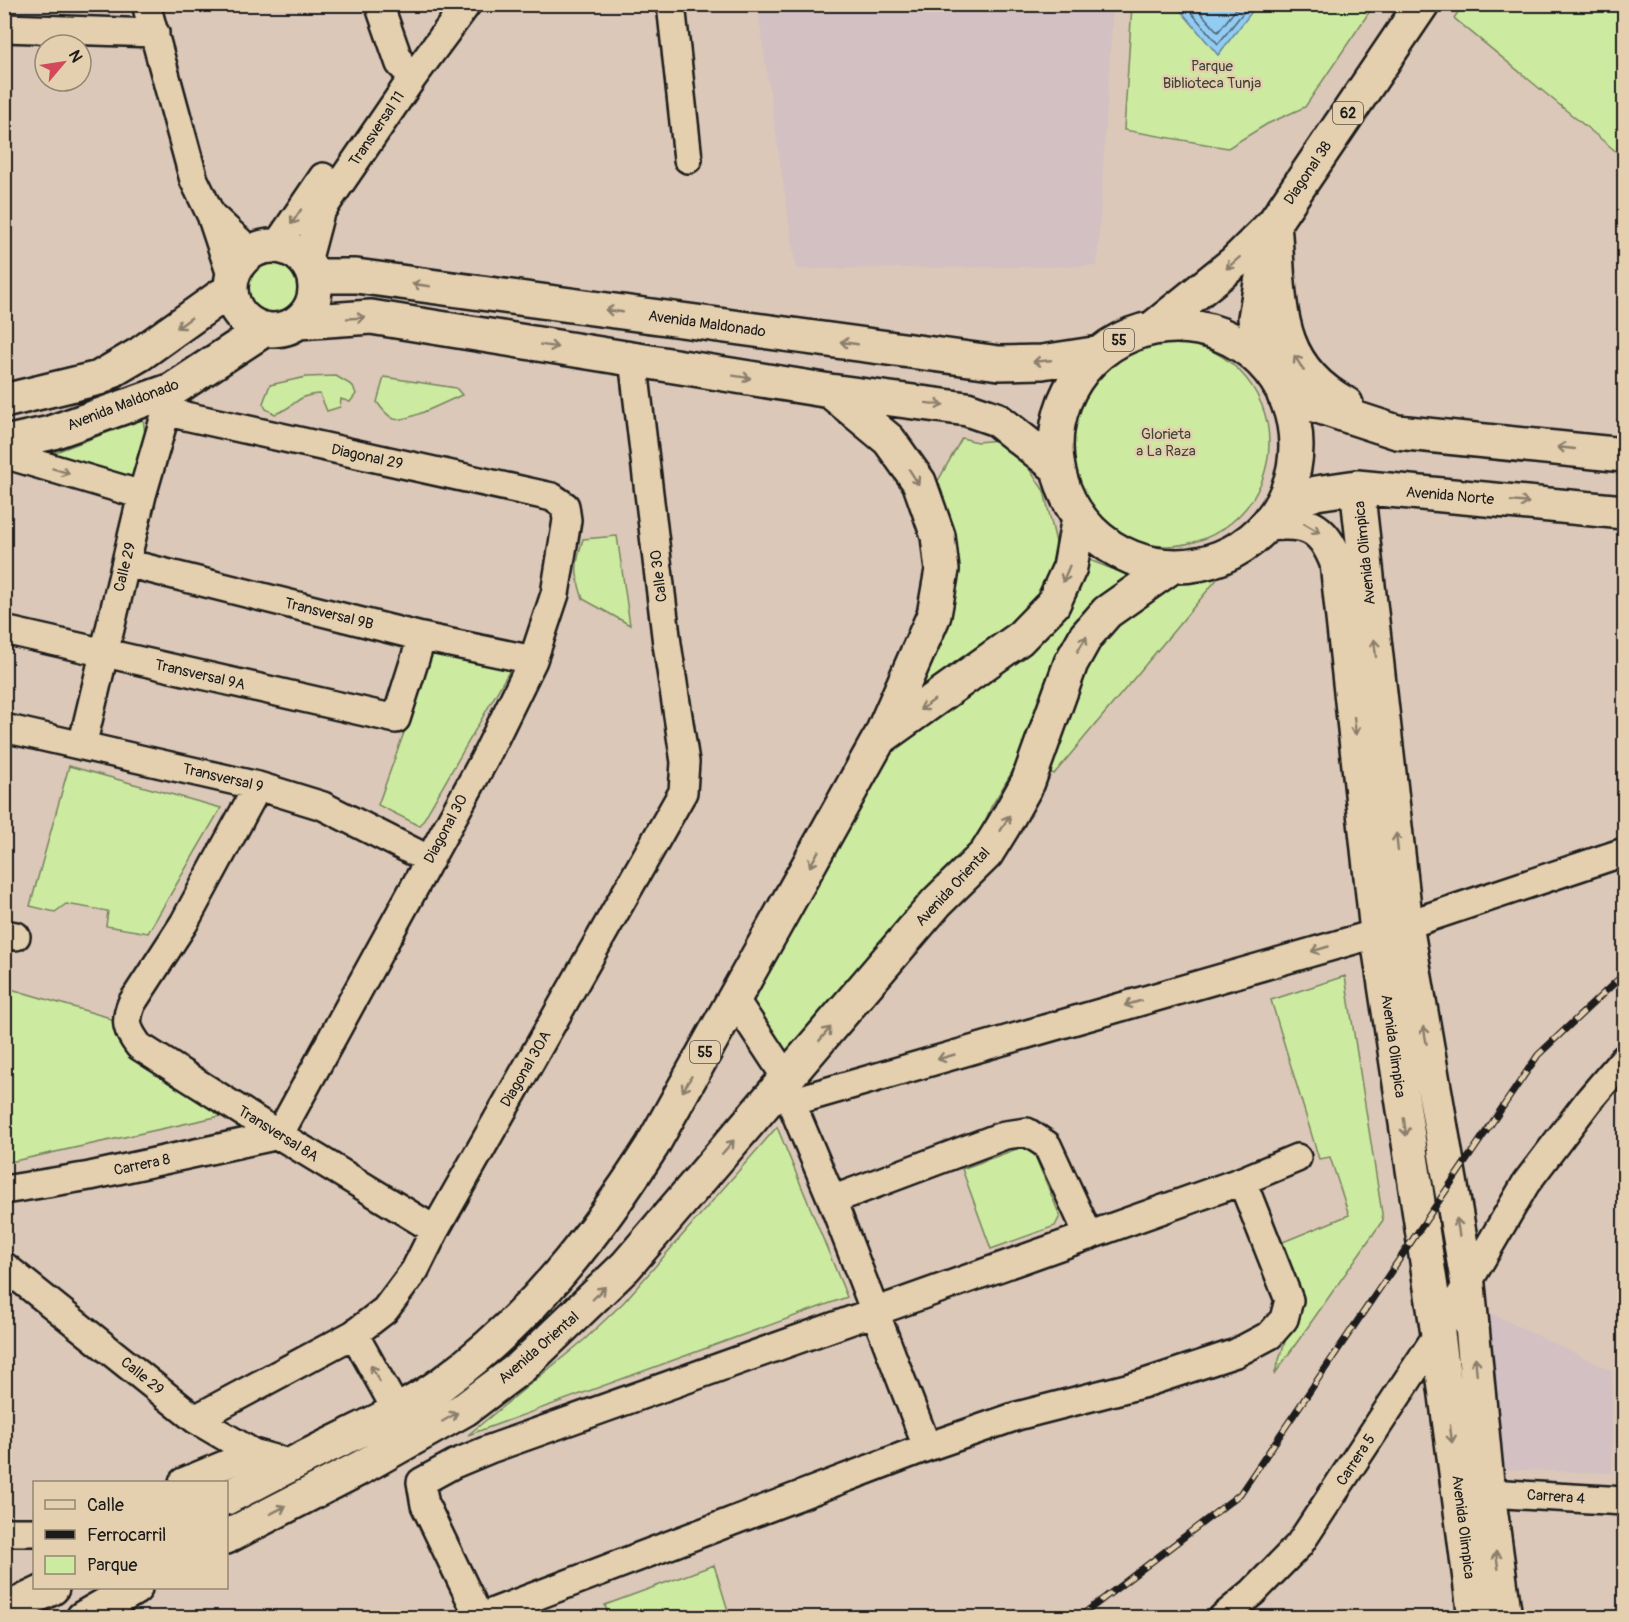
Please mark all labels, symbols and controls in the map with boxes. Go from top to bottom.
north arrow [33,33,93,93]
text: N [64,47,87,66]
park label: Parque Biblioteca Tunja [1163,57,1261,93]
street label: Transversal 11 [345,88,409,170]
road number: 62 [1333,102,1363,124]
street label: Diagonal 38 [1280,137,1336,208]
one-way arrow [290,208,302,224]
one-way arrow [1225,256,1240,270]
one-way arrow [411,279,431,290]
one-way arrow [604,305,624,316]
street label: Avenida Maldonado [647,306,767,342]
one-way arrow [346,312,366,323]
one-way arrow [176,317,192,329]
road number: 55 [1104,329,1134,351]
one-way arrow [839,337,859,348]
one-way arrow [539,340,558,351]
one-way arrow [1293,355,1305,372]
one-way arrow [1033,356,1053,367]
one-way arrow [731,371,751,382]
street label: Avenida Maldonado [64,375,182,435]
one-way arrow [924,399,944,410]
park label: Glorieta a La Raza [1136,425,1196,461]
street label: Diagonal 29 [329,440,405,474]
one-way arrow [1557,442,1577,453]
one-way arrow [51,466,70,477]
one-way arrow [909,468,921,485]
street label: Avenida Norte [1405,483,1495,509]
one-way arrow [1510,497,1530,508]
street label: Avenida Olimpica [1350,500,1380,606]
one-way arrow [1303,522,1320,534]
street label: Calle 29 [110,540,140,594]
street label: Calle 30 [646,549,672,603]
one-way arrow [1060,565,1071,583]
street label: Transversal 9B [283,594,375,634]
one-way arrow [1076,636,1088,653]
one-way arrow [1369,639,1380,659]
street label: Transversal 9A [153,655,247,695]
one-way arrow [920,699,936,712]
one-way arrow [1349,715,1360,735]
street label: Transversal 9 [181,759,265,797]
street label: Diagonal 30 [420,791,472,867]
one-way arrow [1000,815,1012,832]
one-way arrow [1391,833,1402,852]
street label: Avenida Oriental [912,844,994,930]
one-way arrow [808,849,819,867]
one-way arrow [1311,944,1330,955]
street label: Avenida Olimpica [1376,993,1410,1099]
one-way arrow [1124,998,1143,1009]
one-way arrow [818,1026,831,1042]
one-way arrow [1419,1026,1430,1045]
street label: Diagonal 30A [496,1027,556,1111]
road number: 55 [690,1041,720,1063]
one-way arrow [937,1052,956,1063]
one-way arrow [681,1074,692,1092]
street label: Transversal 8A [234,1102,322,1167]
one-way arrow [1400,1117,1411,1137]
one-way arrow [721,1140,735,1155]
street label: Carrera 8 [112,1150,172,1180]
one-way arrow [1452,1218,1463,1237]
one-way arrow [592,1286,607,1301]
street label: Avenida Oriental [495,1308,583,1388]
street label: Calle 29 [117,1353,167,1399]
one-way arrow [1470,1356,1481,1376]
one-way arrow [369,1365,381,1382]
one-way arrow [441,1411,458,1423]
one-way arrow [1445,1424,1456,1443]
street label: Carrera 5 [1332,1431,1380,1489]
street label: Avenida Olimpica [1447,1474,1479,1580]
legend [33,1481,228,1589]
street label: Carrera 4 [1526,1485,1586,1509]
text: Calle [87,1494,124,1517]
one-way arrow [269,1504,287,1516]
text: Ferrocarril [87,1524,166,1547]
one-way arrow [1491,1550,1502,1570]
text: Parque [87,1554,137,1577]

